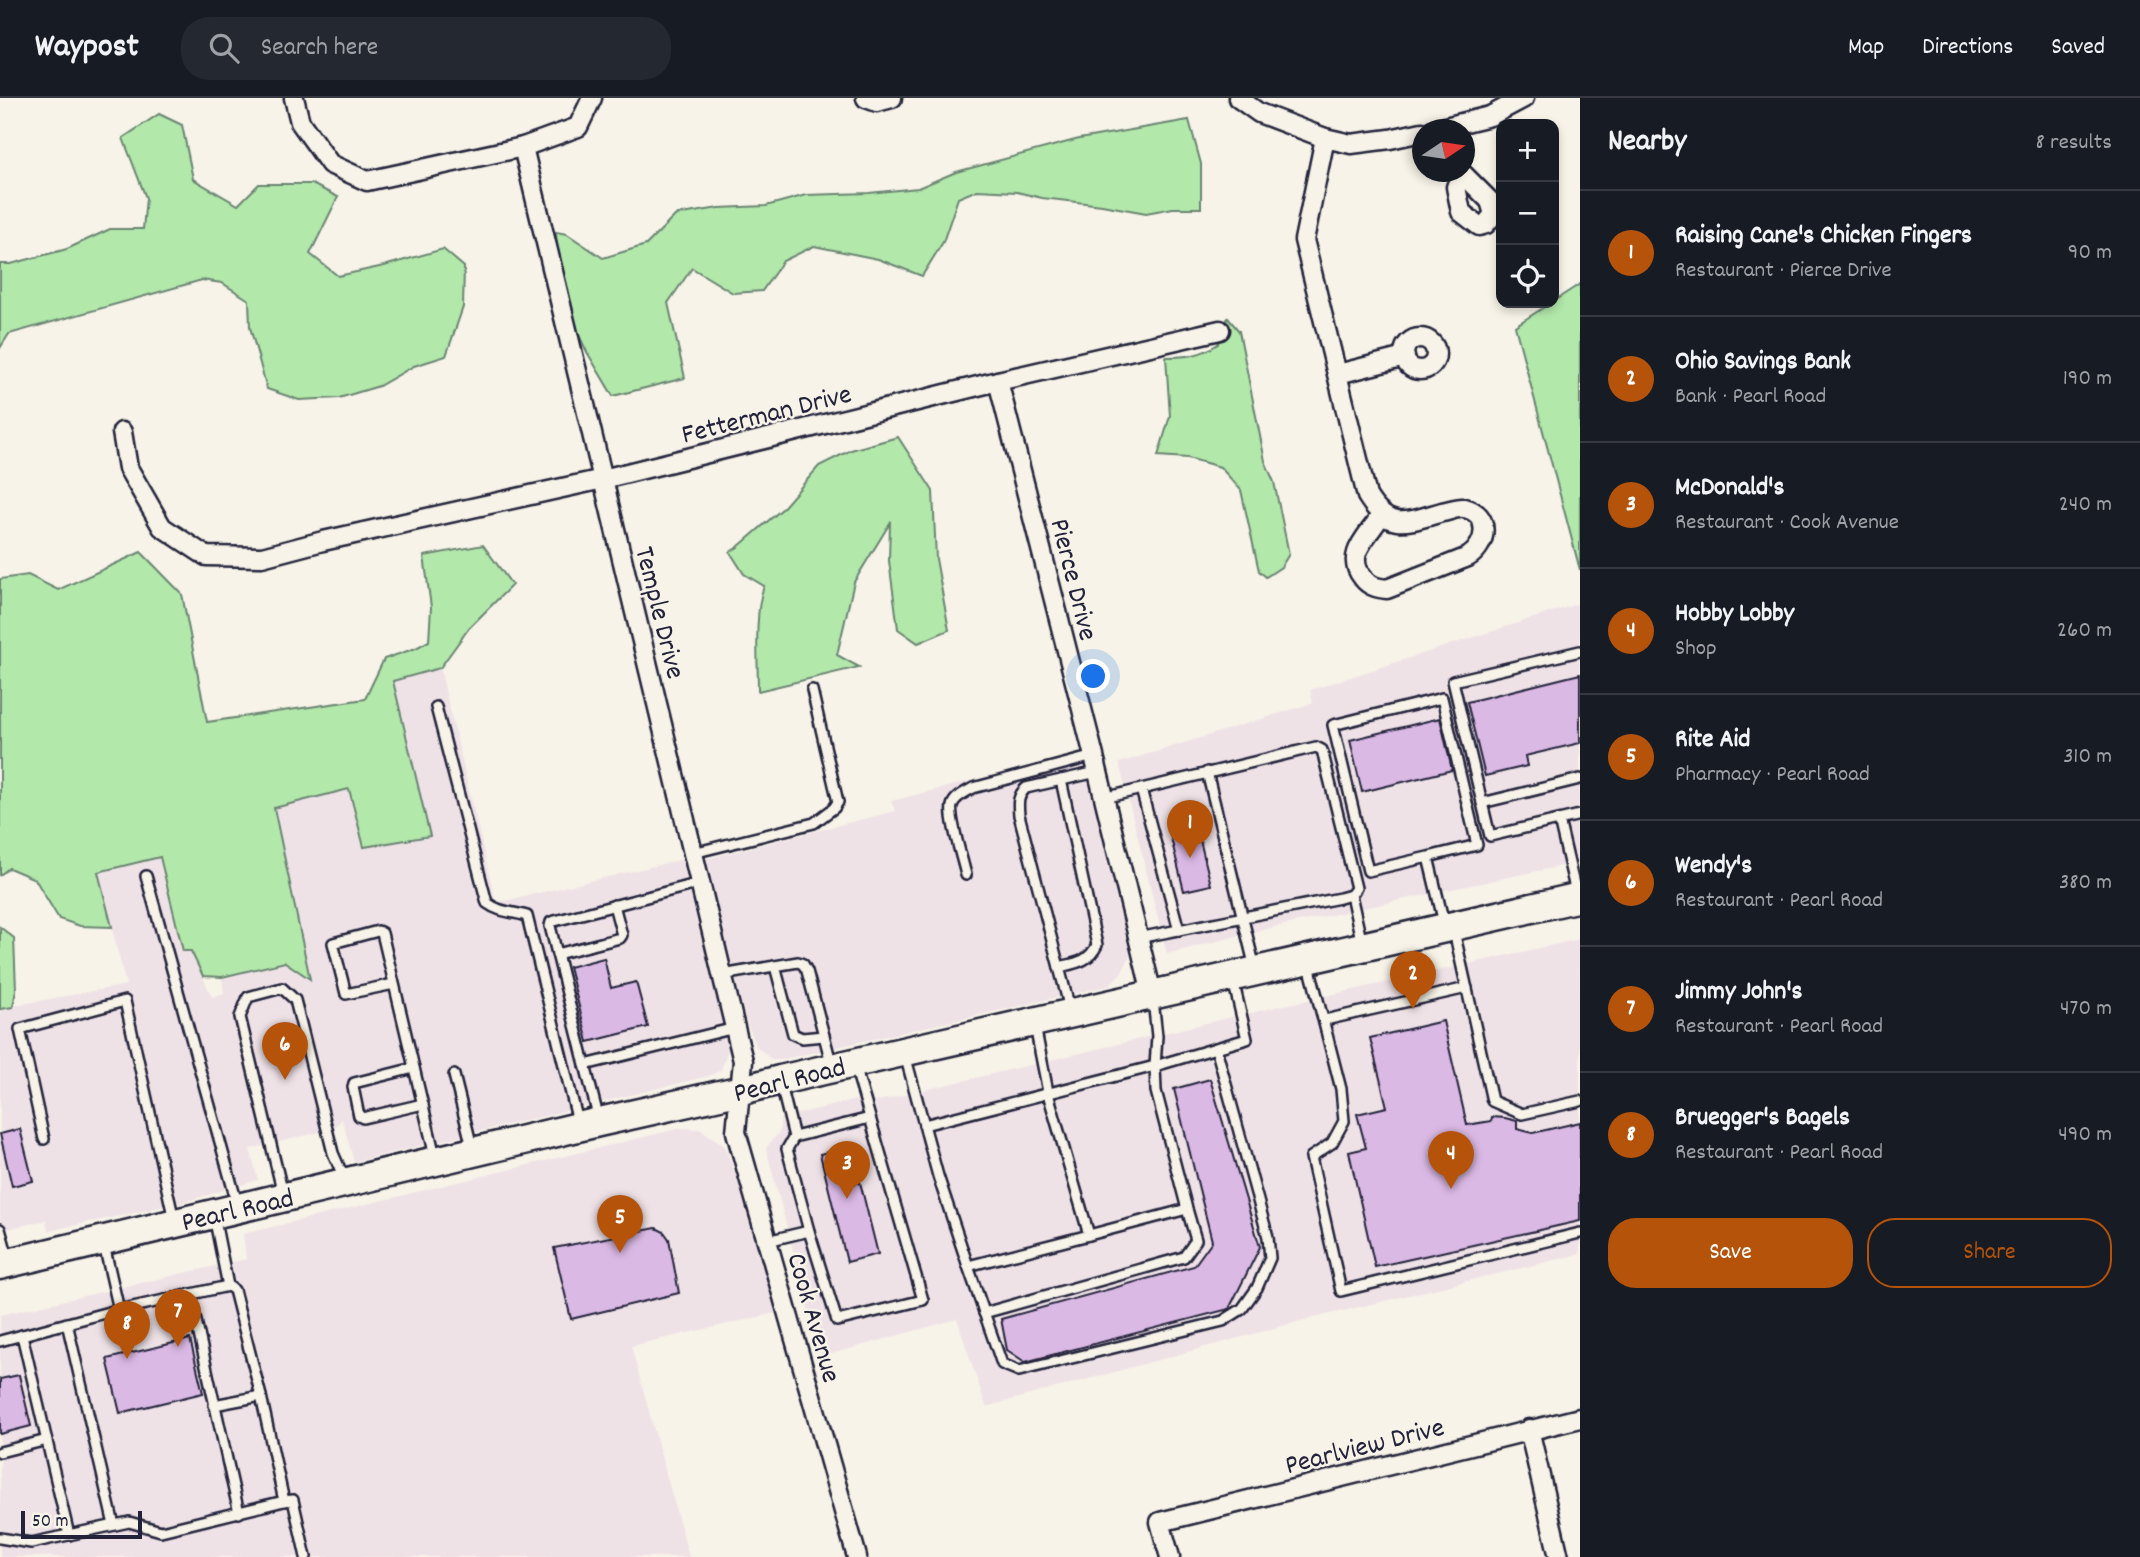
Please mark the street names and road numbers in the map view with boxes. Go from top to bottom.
street label: Fetterman Drive [678,376,856,457]
street label: Pierce Drive [1037,515,1106,645]
street label: Temple Drive [621,543,693,684]
street label: Pearl Road [730,1050,850,1116]
street label: Pearl Road [178,1181,298,1245]
street label: Cook Avenue [774,1249,849,1388]
street label: Pearlview Drive [1281,1410,1449,1488]

